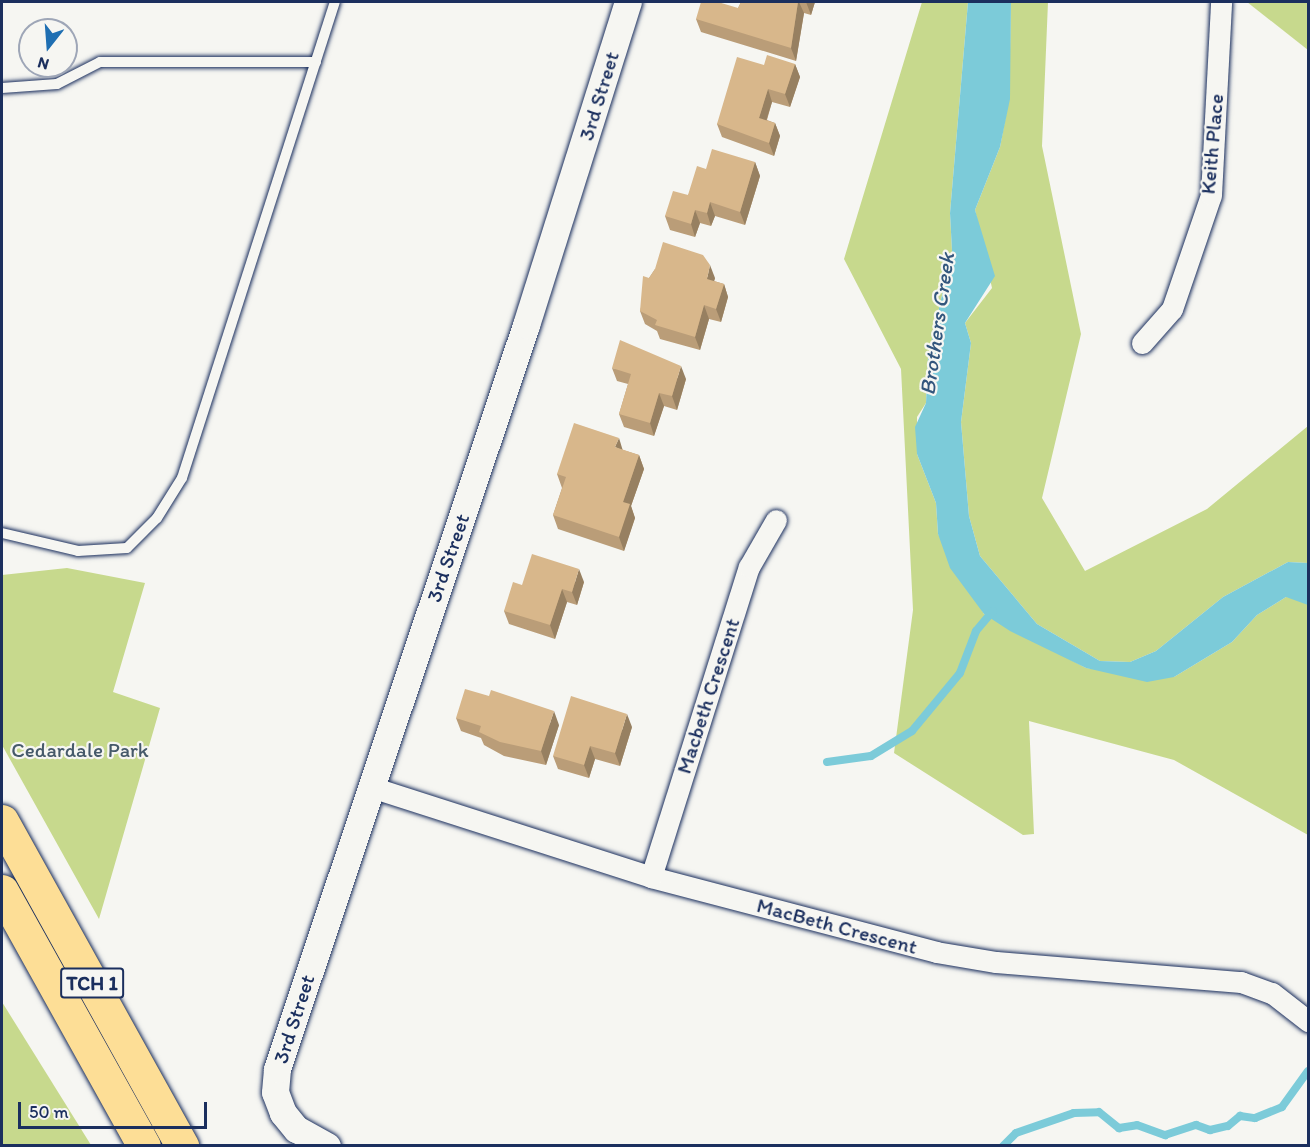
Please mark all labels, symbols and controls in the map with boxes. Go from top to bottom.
north arrow [18,18,78,78]
street label: 3rd Street [574,49,624,143]
text: N [35,53,51,74]
street label: Keith Place [1195,93,1229,195]
water label: Brothers Creek [914,251,960,397]
street label: 3rd Street [421,511,475,605]
street label: Macbeth Crescent [671,615,745,777]
park label: Cedardale Park [11,737,149,763]
street label: MacBeth Crescent [754,892,920,960]
road number: TCH 1 [59,966,125,1000]
street label: 3rd Street [268,972,320,1066]
scale bar [21,1090,210,1128]
text: 50 m [29,1101,69,1123]

